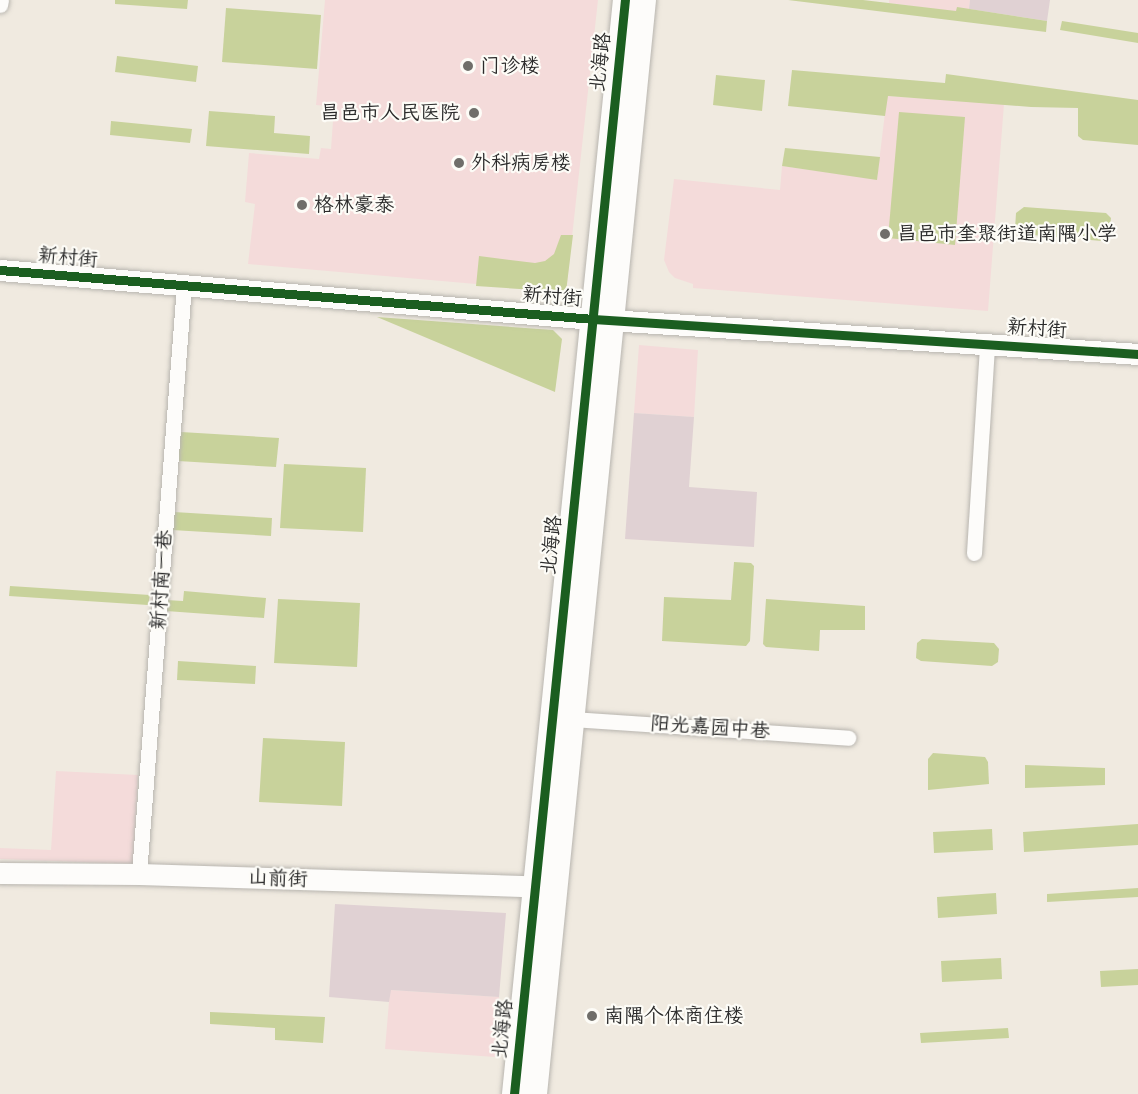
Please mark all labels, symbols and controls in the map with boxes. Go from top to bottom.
street label: 北海路 [586,31,616,93]
place label: 门诊楼 [480,54,540,78]
marker: 门诊楼 [461,59,475,73]
place label: 昌邑市人民医院 [320,101,460,125]
marker: 昌邑市人民医院 [465,104,483,122]
place label: 外科病房楼 [471,151,571,175]
marker: 外科病房楼 [452,156,466,170]
place label: 格林豪泰 [314,193,394,217]
marker: 格林豪泰 [295,198,309,212]
place label: 昌邑市奎聚街道南隅小学 [897,222,1117,246]
marker: 昌邑市奎聚街道南隅小学 [878,227,892,241]
street label: 新村街 [37,243,99,273]
street label: 新村街 [521,282,583,312]
street label: 新村街 [1006,315,1068,343]
street label: 北海路 [537,514,567,576]
street label: 新村南一巷 [147,529,177,631]
street label: 阳光嘉园中巷 [649,712,771,744]
street label: 山前街 [248,866,308,892]
street label: 北海路 [488,998,518,1060]
place label: 南隅个体商住楼 [604,1004,744,1028]
marker: 南隅个体商住楼 [585,1009,599,1023]

